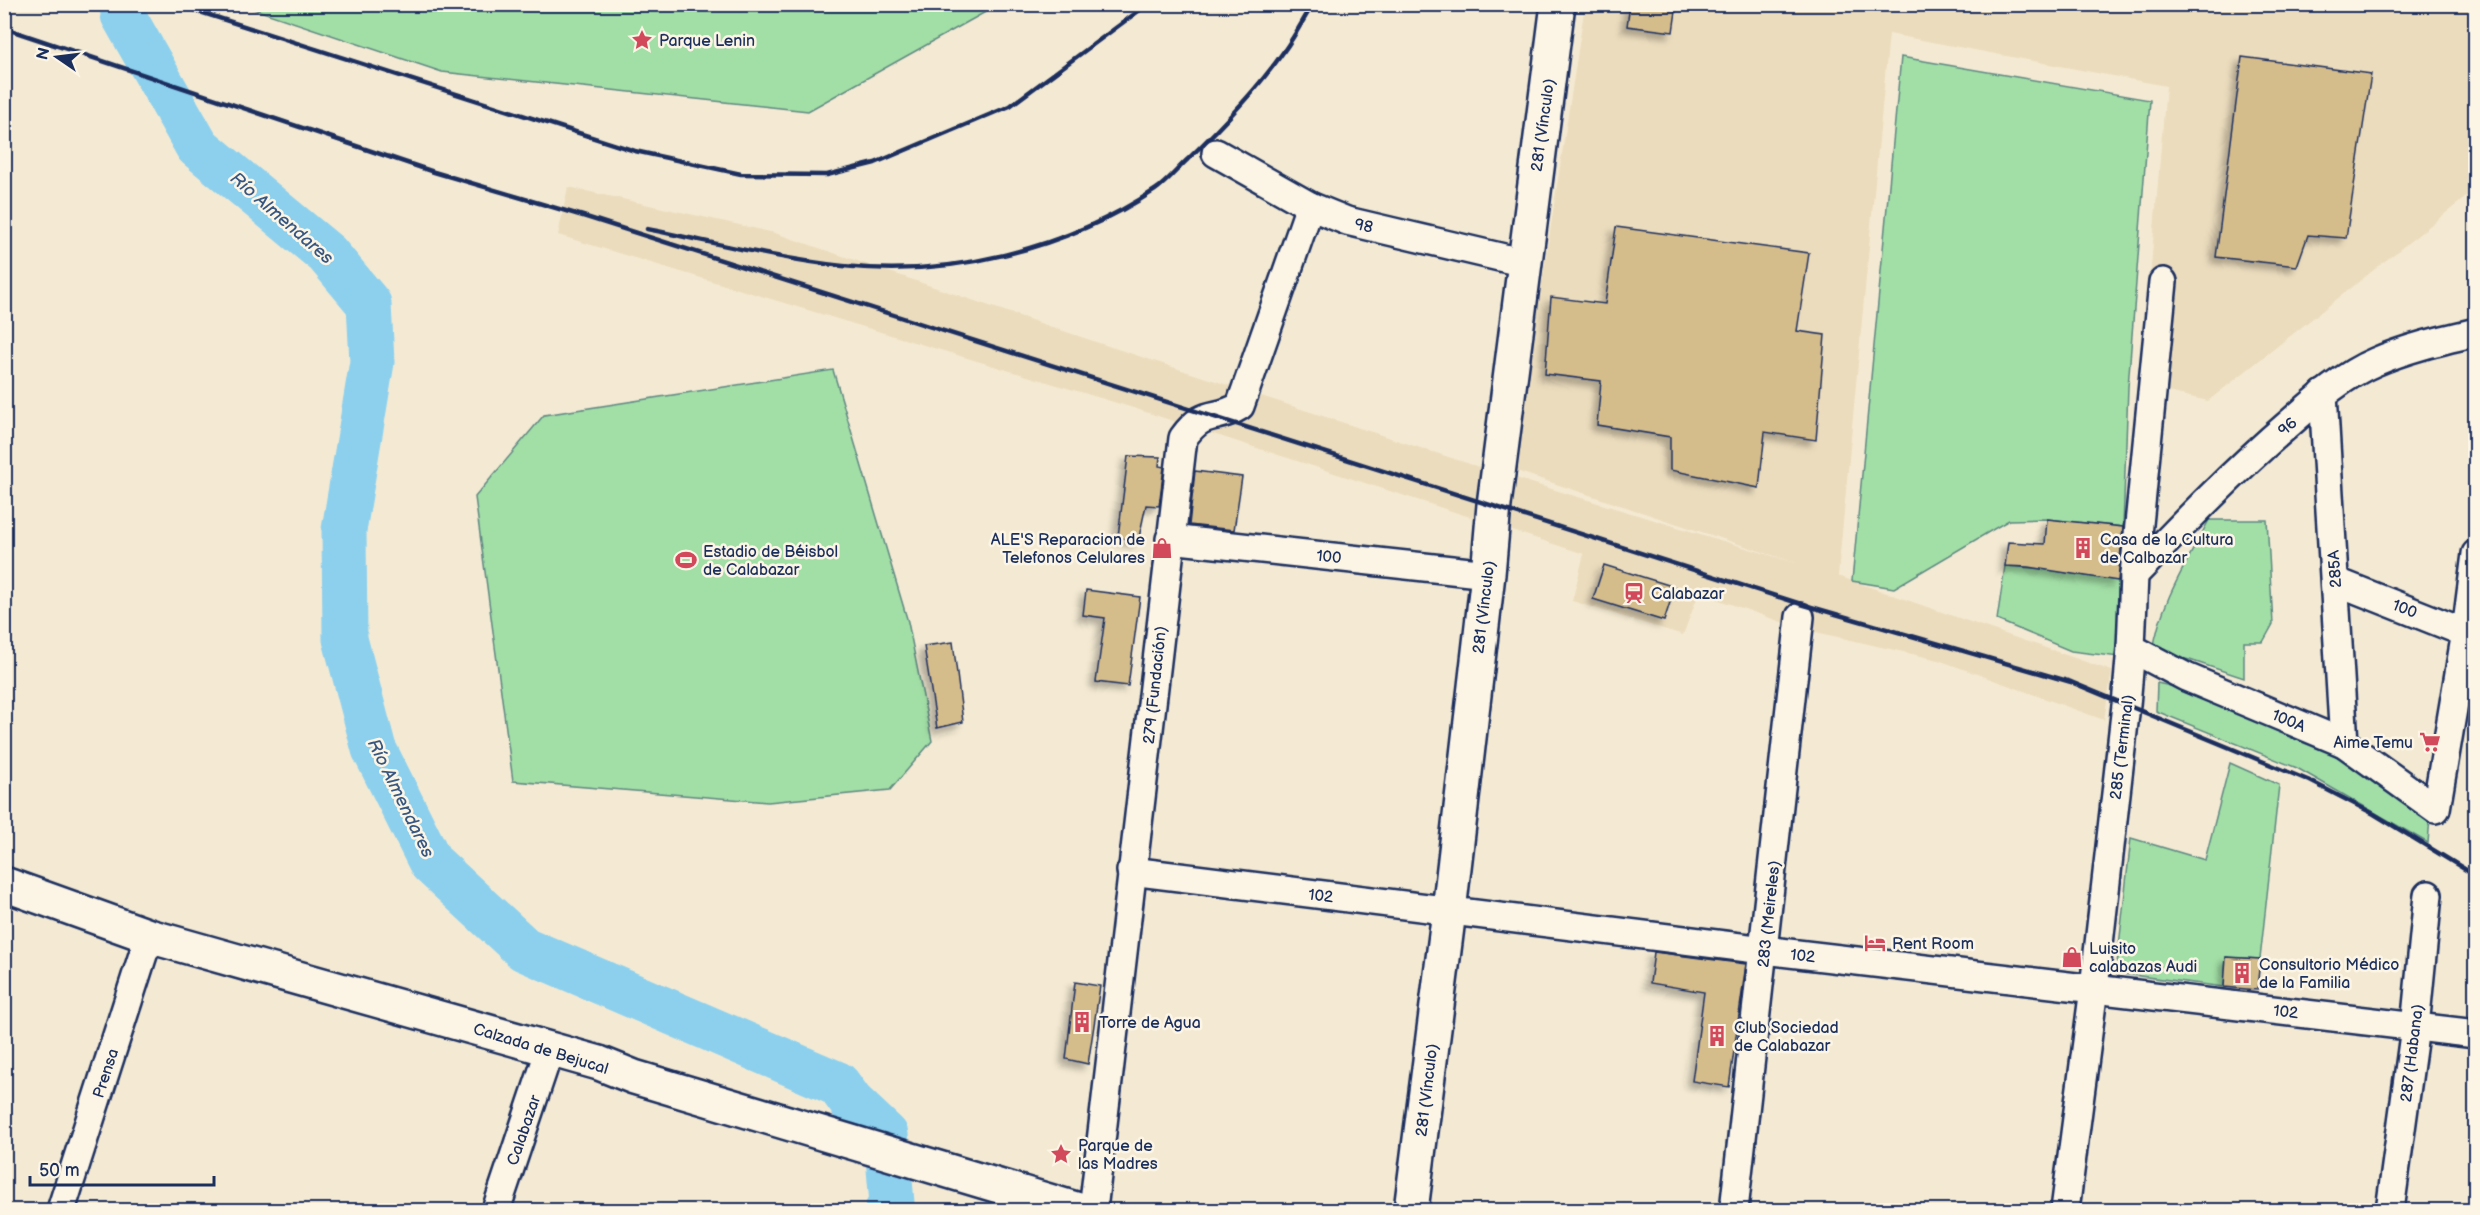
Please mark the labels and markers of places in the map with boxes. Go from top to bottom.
place icon: Parque Lenin [630,28,654,52]
place label: Parque Lenin [659,32,755,51]
place label: ALE'S Reparacion de Telefonos Celulares [991,531,1146,568]
place label: Casa de la Cultura de Calbazar [2100,531,2234,568]
shop icon: ALE'S Reparacion de Telefonos Celulares [1150,536,1174,560]
building icon: Casa de la Cultura de Calbazar [2071,536,2095,560]
place label: Estadio de Béisbol de Calabazar [703,543,838,580]
sports icon: Estadio de Béisbol de Calabazar [674,548,698,572]
station icon: Calabazar [1622,581,1646,605]
place label: Calabazar [1651,585,1725,604]
supermarket icon: Aime Temu [2418,730,2442,754]
place label: Aime Temu [2333,734,2413,753]
hotel icon: Rent Room [1863,931,1887,955]
place label: Rent Room [1892,935,1974,954]
place label: Luisito calabazas Audi [2089,940,2197,977]
shop icon: Luisito calabazas Audi [2060,945,2084,969]
place label: Consultorio Médico de la Familia [2259,956,2399,993]
building icon: Consultorio Médico de la Familia [2230,961,2254,985]
building icon: Torre de Agua [1070,1010,1094,1034]
place label: Torre de Agua [1099,1014,1201,1033]
place label: Club Sociedad de Calabazar [1734,1019,1839,1056]
building icon: Club Sociedad de Calabazar [1705,1024,1729,1048]
place label: Parque de las Madres [1078,1137,1158,1174]
place icon: Parque de las Madres [1049,1142,1073,1166]

